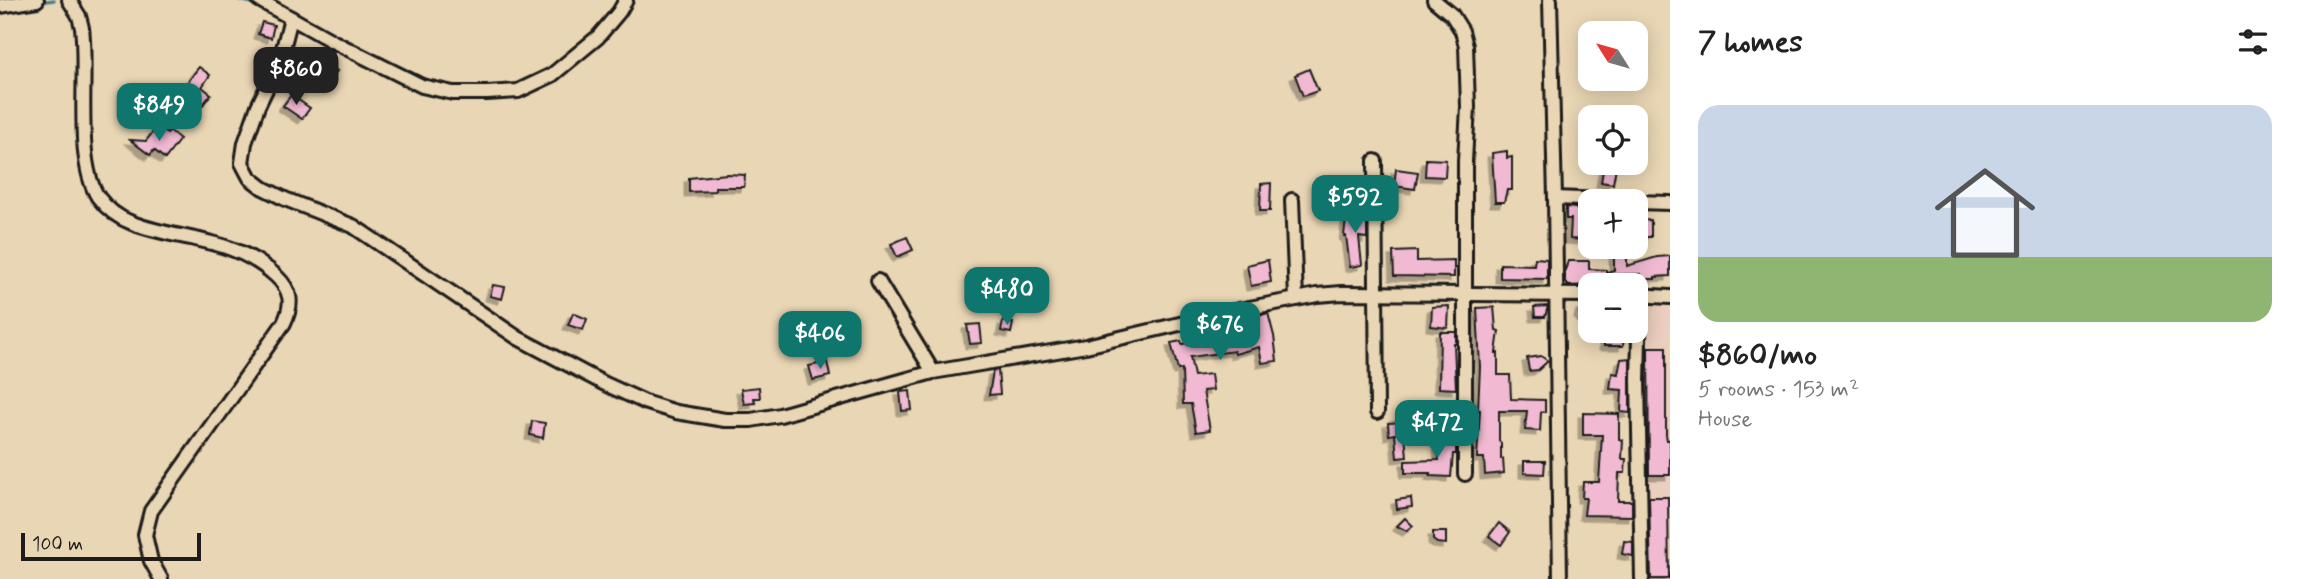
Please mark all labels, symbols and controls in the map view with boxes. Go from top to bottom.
north arrow [1578,21,1648,91]
map controls [1578,21,1648,343]
text: 7 homes [1698,23,1803,62]
icon: filters [2234,23,2272,61]
pin: $860 [255,48,337,107]
text: $860 [269,55,323,85]
pin: $849 [118,83,200,143]
text: $849 [133,91,185,121]
button: locate [1578,105,1648,175]
icon: home [1922,150,2048,276]
pin: $592 [1314,176,1396,235]
text: $592 [1328,183,1382,213]
button: + [1578,189,1648,259]
pin: $480 [966,268,1048,327]
button: − [1578,273,1648,343]
text: $480 [980,275,1034,305]
pin: $676 [1179,302,1261,362]
text: $676 [1196,310,1244,340]
pin: $406 [779,312,861,371]
text: $406 [795,319,845,349]
text: $860/mo [1698,336,1817,375]
text: 5 rooms · 153 m² [1698,375,1859,405]
pin: $472 [1396,400,1478,460]
text: House [1698,405,1752,435]
text: $472 [1411,408,1463,438]
scale bar [21,530,201,562]
text: 100 m [32,532,83,557]

